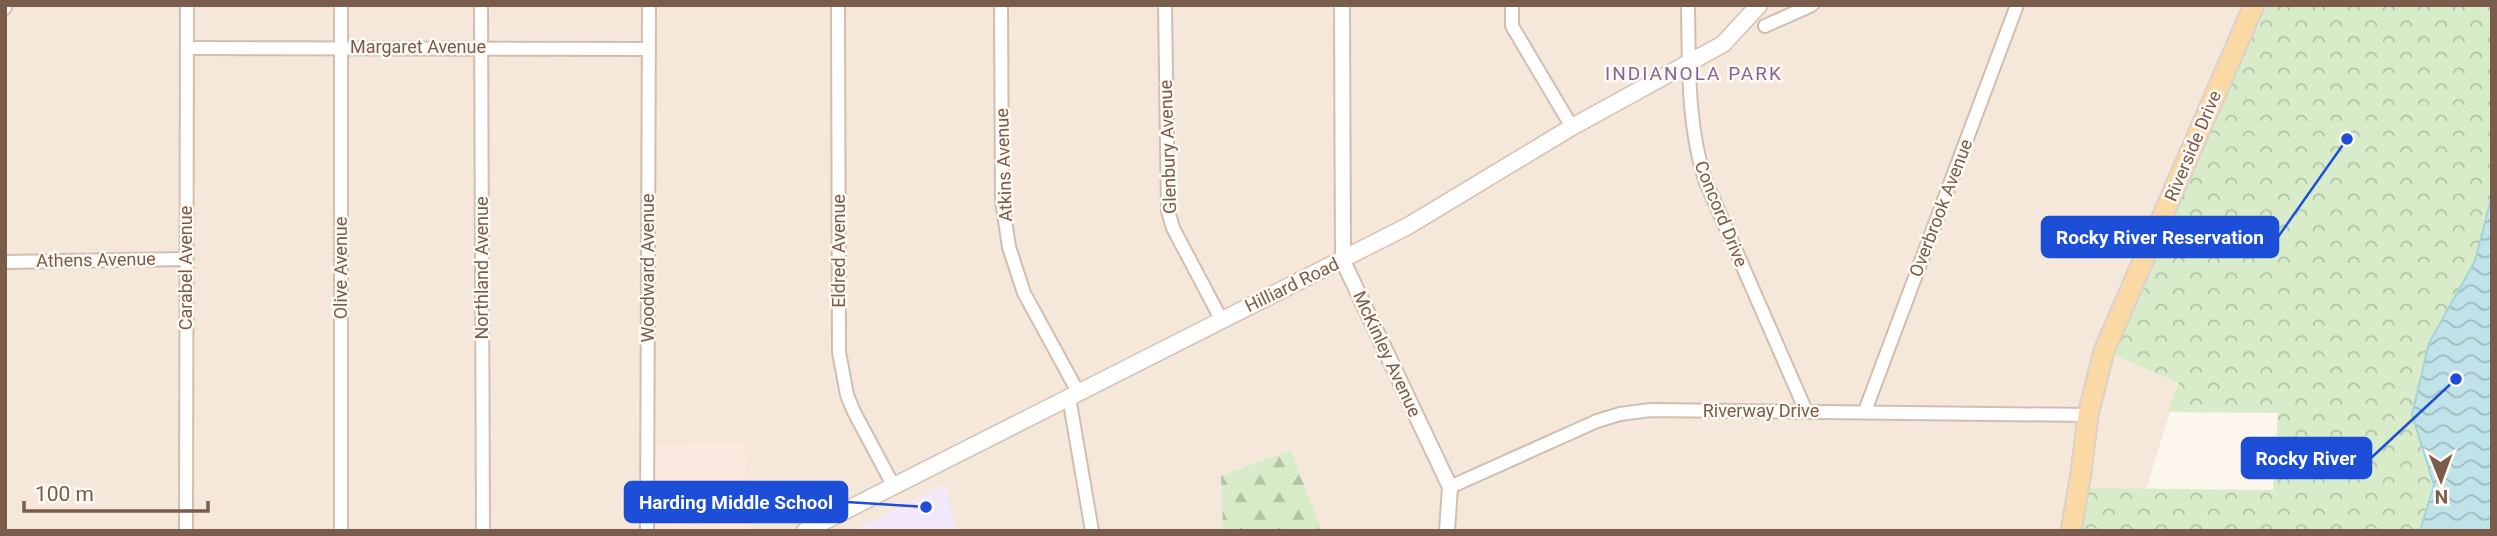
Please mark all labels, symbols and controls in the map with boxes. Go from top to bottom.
street label: Margaret Avenue [350,36,486,57]
district label: INDIANOLA PARK [1605,62,1783,85]
street label: Glenbury Avenue [1155,80,1180,214]
street label: Riverside Drive [2160,87,2225,204]
street label: Atkins Avenue [991,108,1016,222]
street label: Overbrook Avenue [1905,136,1976,280]
street label: Concord Drive [1691,158,1752,270]
street label: Woodward Avenue [637,193,658,343]
street label: Eldred Avenue [828,194,849,308]
street label: Northland Avenue [471,196,492,340]
street label: Carabel Avenue [175,206,196,330]
street label: Olive Avenue [330,217,351,319]
callout: Rocky River Reservation [2042,217,2278,257]
text: Rocky River Reservation [2056,226,2264,249]
street label: Athens Avenue [36,248,156,271]
street label: Hilliard Road [1241,253,1342,316]
street label: McKinley Avenue [1349,288,1426,420]
street label: Riverway Drive [1703,400,1819,421]
callout: Rocky River [2242,438,2371,478]
north arrow [2406,445,2476,515]
text: Rocky River [2255,447,2357,470]
scale bar [24,470,208,514]
text: 100 m [35,482,94,506]
callout: Harding Middle School [625,482,847,522]
text: N [2434,485,2448,508]
text: Harding Middle School [639,491,833,514]

